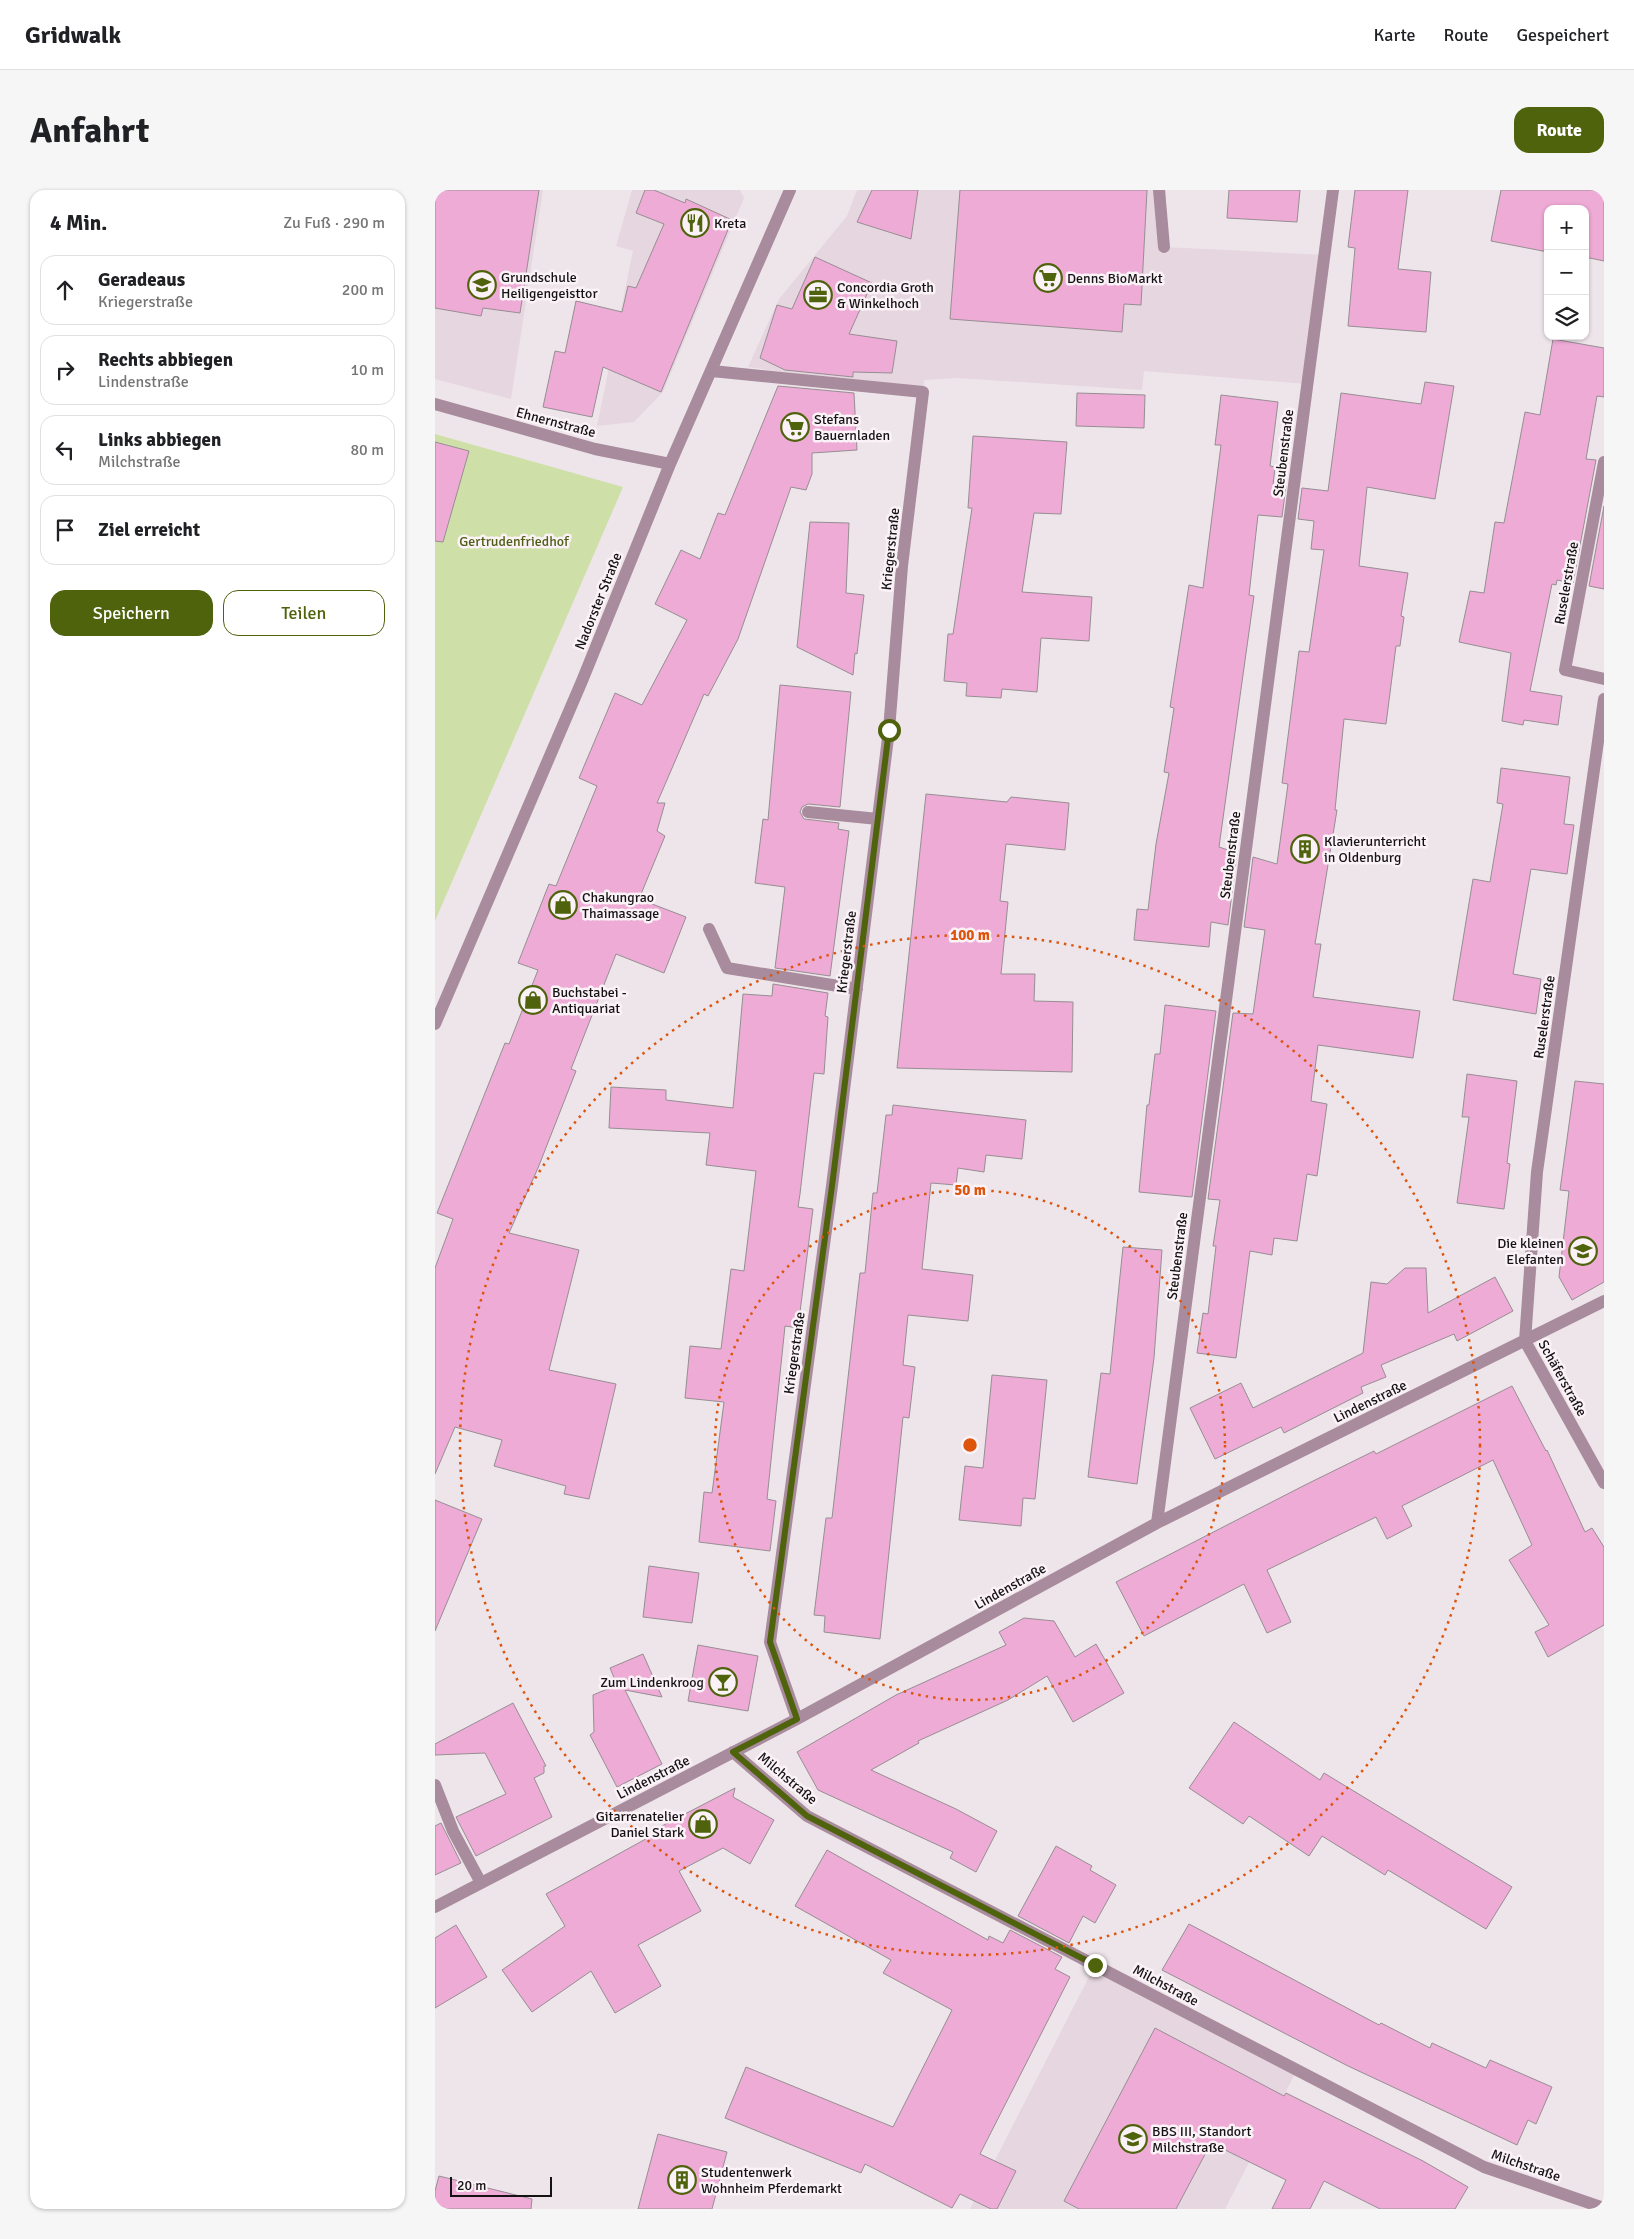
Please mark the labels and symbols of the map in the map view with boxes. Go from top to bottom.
restaurant icon: Kreta [680,208,710,238]
place label: Kreta [714,215,746,232]
supermarket icon: Denns BioMarkt [1033,263,1063,293]
place label: Grundschule Heiligengeisttor [501,269,598,302]
school or university icon: Grundschule Heiligengeisttor [467,270,497,300]
place label: Denns BioMarkt [1067,270,1163,287]
place label: Concordia Groth & Winkelhoch [837,279,934,312]
office icon: Concordia Groth & Winkelhoch [803,280,833,310]
street label: Ehnernstraße [514,404,598,441]
street label: Steubenstraße [1270,408,1297,498]
place label: Stefans Bauernladen [814,411,890,444]
supermarket icon: Stefans Bauernladen [780,412,810,442]
street label: Kriegerstraße [878,507,903,591]
park label: Gertrudenfriedhof [459,533,570,550]
street label: Ruselerstraße [1551,540,1582,626]
street label: Nadorster Straße [571,550,626,652]
route start [878,719,901,742]
street label: Steubenstraße [1217,810,1244,900]
place label: Klavierunterricht in Oldenburg [1324,833,1426,866]
building icon: Klavierunterricht in Oldenburg [1290,834,1320,864]
place label: Chakungrao Thaimassage [582,889,659,922]
shop icon: Chakungrao Thaimassage [548,890,578,920]
street label: Kriegerstraße [833,910,860,994]
text: 100 m [950,926,990,944]
street label: Ruselerstraße [1530,974,1559,1060]
place label: Buchstabei - Antiquariat [552,984,627,1017]
shop icon: Buchstabei - Antiquariat [518,985,548,1015]
text: 50 m [954,1181,986,1199]
street label: Steubenstraße [1164,1211,1191,1301]
place label: Die kleinen Elefanten [1497,1235,1564,1268]
school or university icon: Die kleinen Elefanten [1568,1236,1598,1266]
street label: Kriegerstraße [780,1311,809,1395]
street label: Schäferstraße [1535,1337,1591,1419]
street label: Lindenstraße [1331,1376,1410,1427]
centre of rings [961,1436,979,1454]
street label: Lindenstraße [971,1560,1049,1613]
bar icon: Zum Lindenkroog [708,1667,738,1697]
place label: Zum Lindenkroog [600,1674,704,1691]
street label: Milchstraße [755,1749,821,1808]
street label: Lindenstraße [614,1752,693,1803]
place label: Gitarrenatelier Daniel Stark [596,1808,685,1841]
shop icon: Gitarrenatelier Daniel Stark [688,1809,718,1839]
route end [1084,1954,1107,1977]
street label: Milchstraße [1130,1961,1202,2010]
place label: BBS III, Standort Milchstraße [1152,2123,1252,2156]
school or university icon: BBS III, Standort Milchstraße [1118,2124,1148,2154]
street label: Milchstraße [1489,2146,1563,2185]
place label: Studentenwerk Wohnheim Pferdemarkt [701,2164,842,2197]
building icon: Studentenwerk Wohnheim Pferdemarkt [667,2165,697,2195]
scale bar [450,2174,553,2197]

